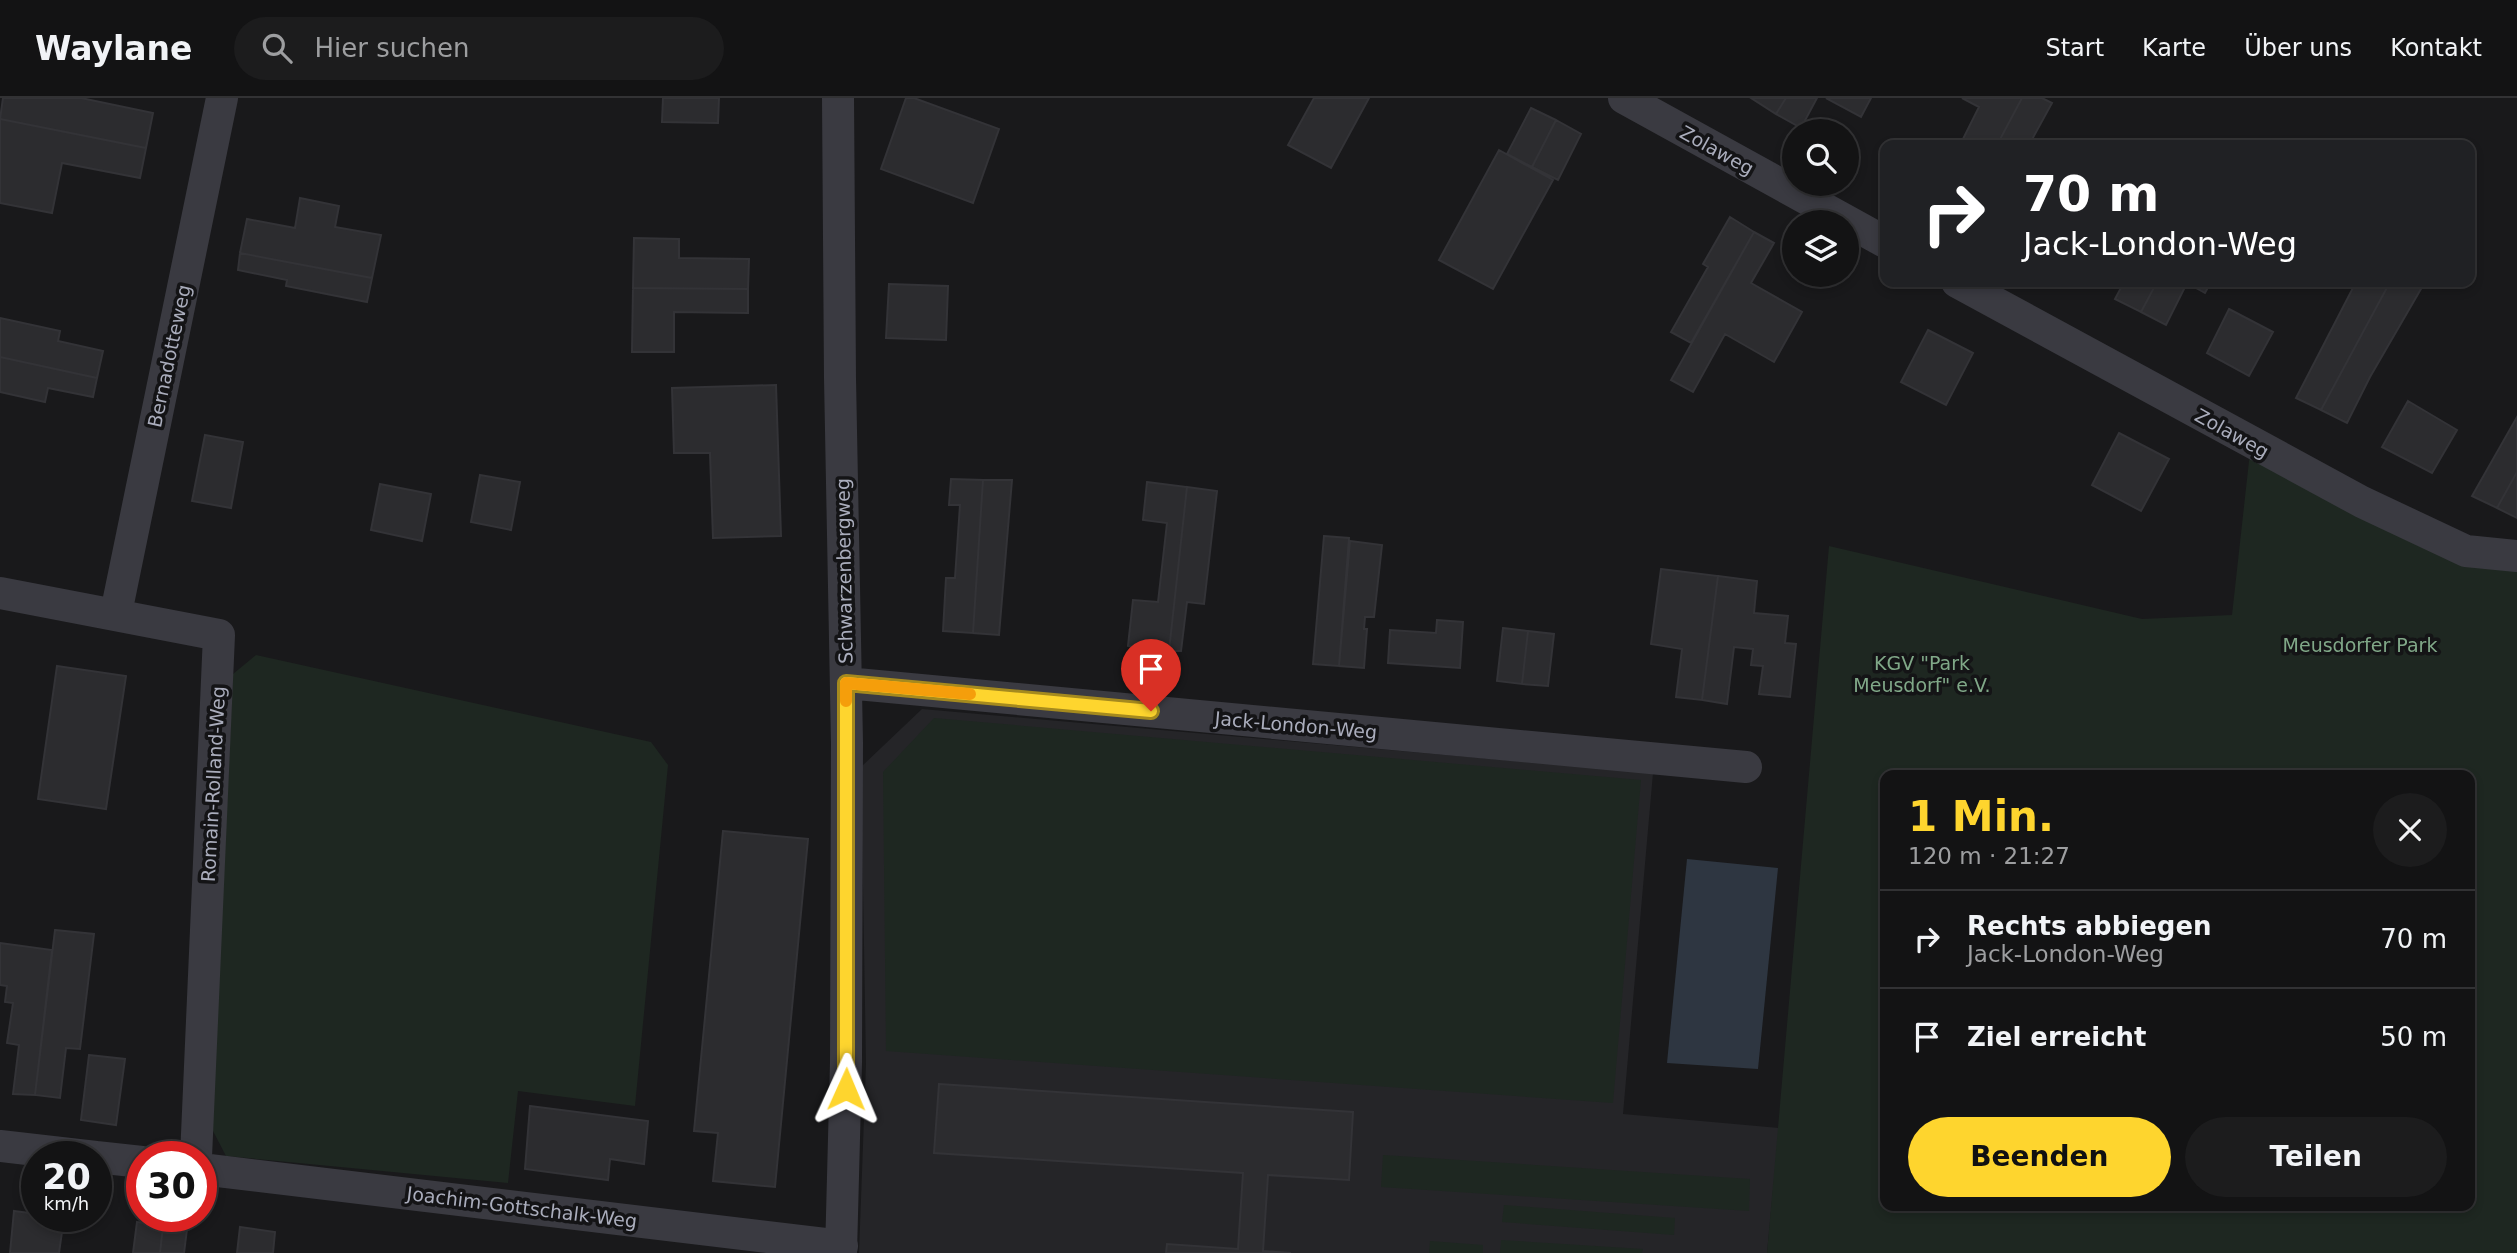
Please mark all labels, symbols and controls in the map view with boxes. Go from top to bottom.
search box [234,17,724,80]
text: Waylane [35,29,192,68]
icon: search [258,29,296,67]
text: Hier suchen [314,33,469,63]
text: Start [2045,34,2104,62]
text: Karte [2142,34,2206,62]
text: Über uns [2244,34,2352,62]
text: Kontakt [2390,34,2482,62]
map controls [1782,119,1859,287]
button: search [1782,119,1859,196]
street label: Zolaweg [1676,121,1758,179]
text: 70 m [2023,166,2159,223]
icon: right [1908,168,1999,259]
button: layers [1782,210,1859,287]
text: Jack-London-Weg [2023,225,2297,263]
street label: Bernadotteweg [143,283,195,429]
street label: Zolaweg [2191,404,2273,462]
street label: Schwarzenbergweg [831,478,857,664]
park label: Meusdorfer Park [2283,634,2437,656]
pin [1121,639,1181,711]
icon: arrive [1132,650,1170,688]
park label: KGV "Park Meusdorf" e.V. [1853,652,1991,696]
street label: Romain-Rolland-Weg [197,686,229,882]
street label: Jack-London-Weg [1213,707,1378,743]
text: 1 Min. [1908,792,2054,841]
button: close [2373,793,2447,867]
text: 120 m · 21:27 [1908,843,2070,869]
text: Rechts abbiegen [1967,911,2212,941]
icon: right [1908,920,1946,958]
text: 70 m [2380,924,2447,954]
text: Jack-London-Weg [1967,941,2164,967]
icon: arrive [1908,1018,1946,1056]
text: Ziel erreicht [1967,1022,2147,1052]
text: 50 m [2380,1022,2447,1052]
position arrow [809,1052,883,1126]
button: Beenden [1908,1117,2171,1197]
button: Teilen [2185,1117,2447,1197]
speed limit sign: 30 [126,1141,217,1232]
text: 20 [42,1157,91,1197]
street label: Joachim-Gottschalk-Weg [405,1182,638,1232]
text: km/h [44,1193,89,1214]

